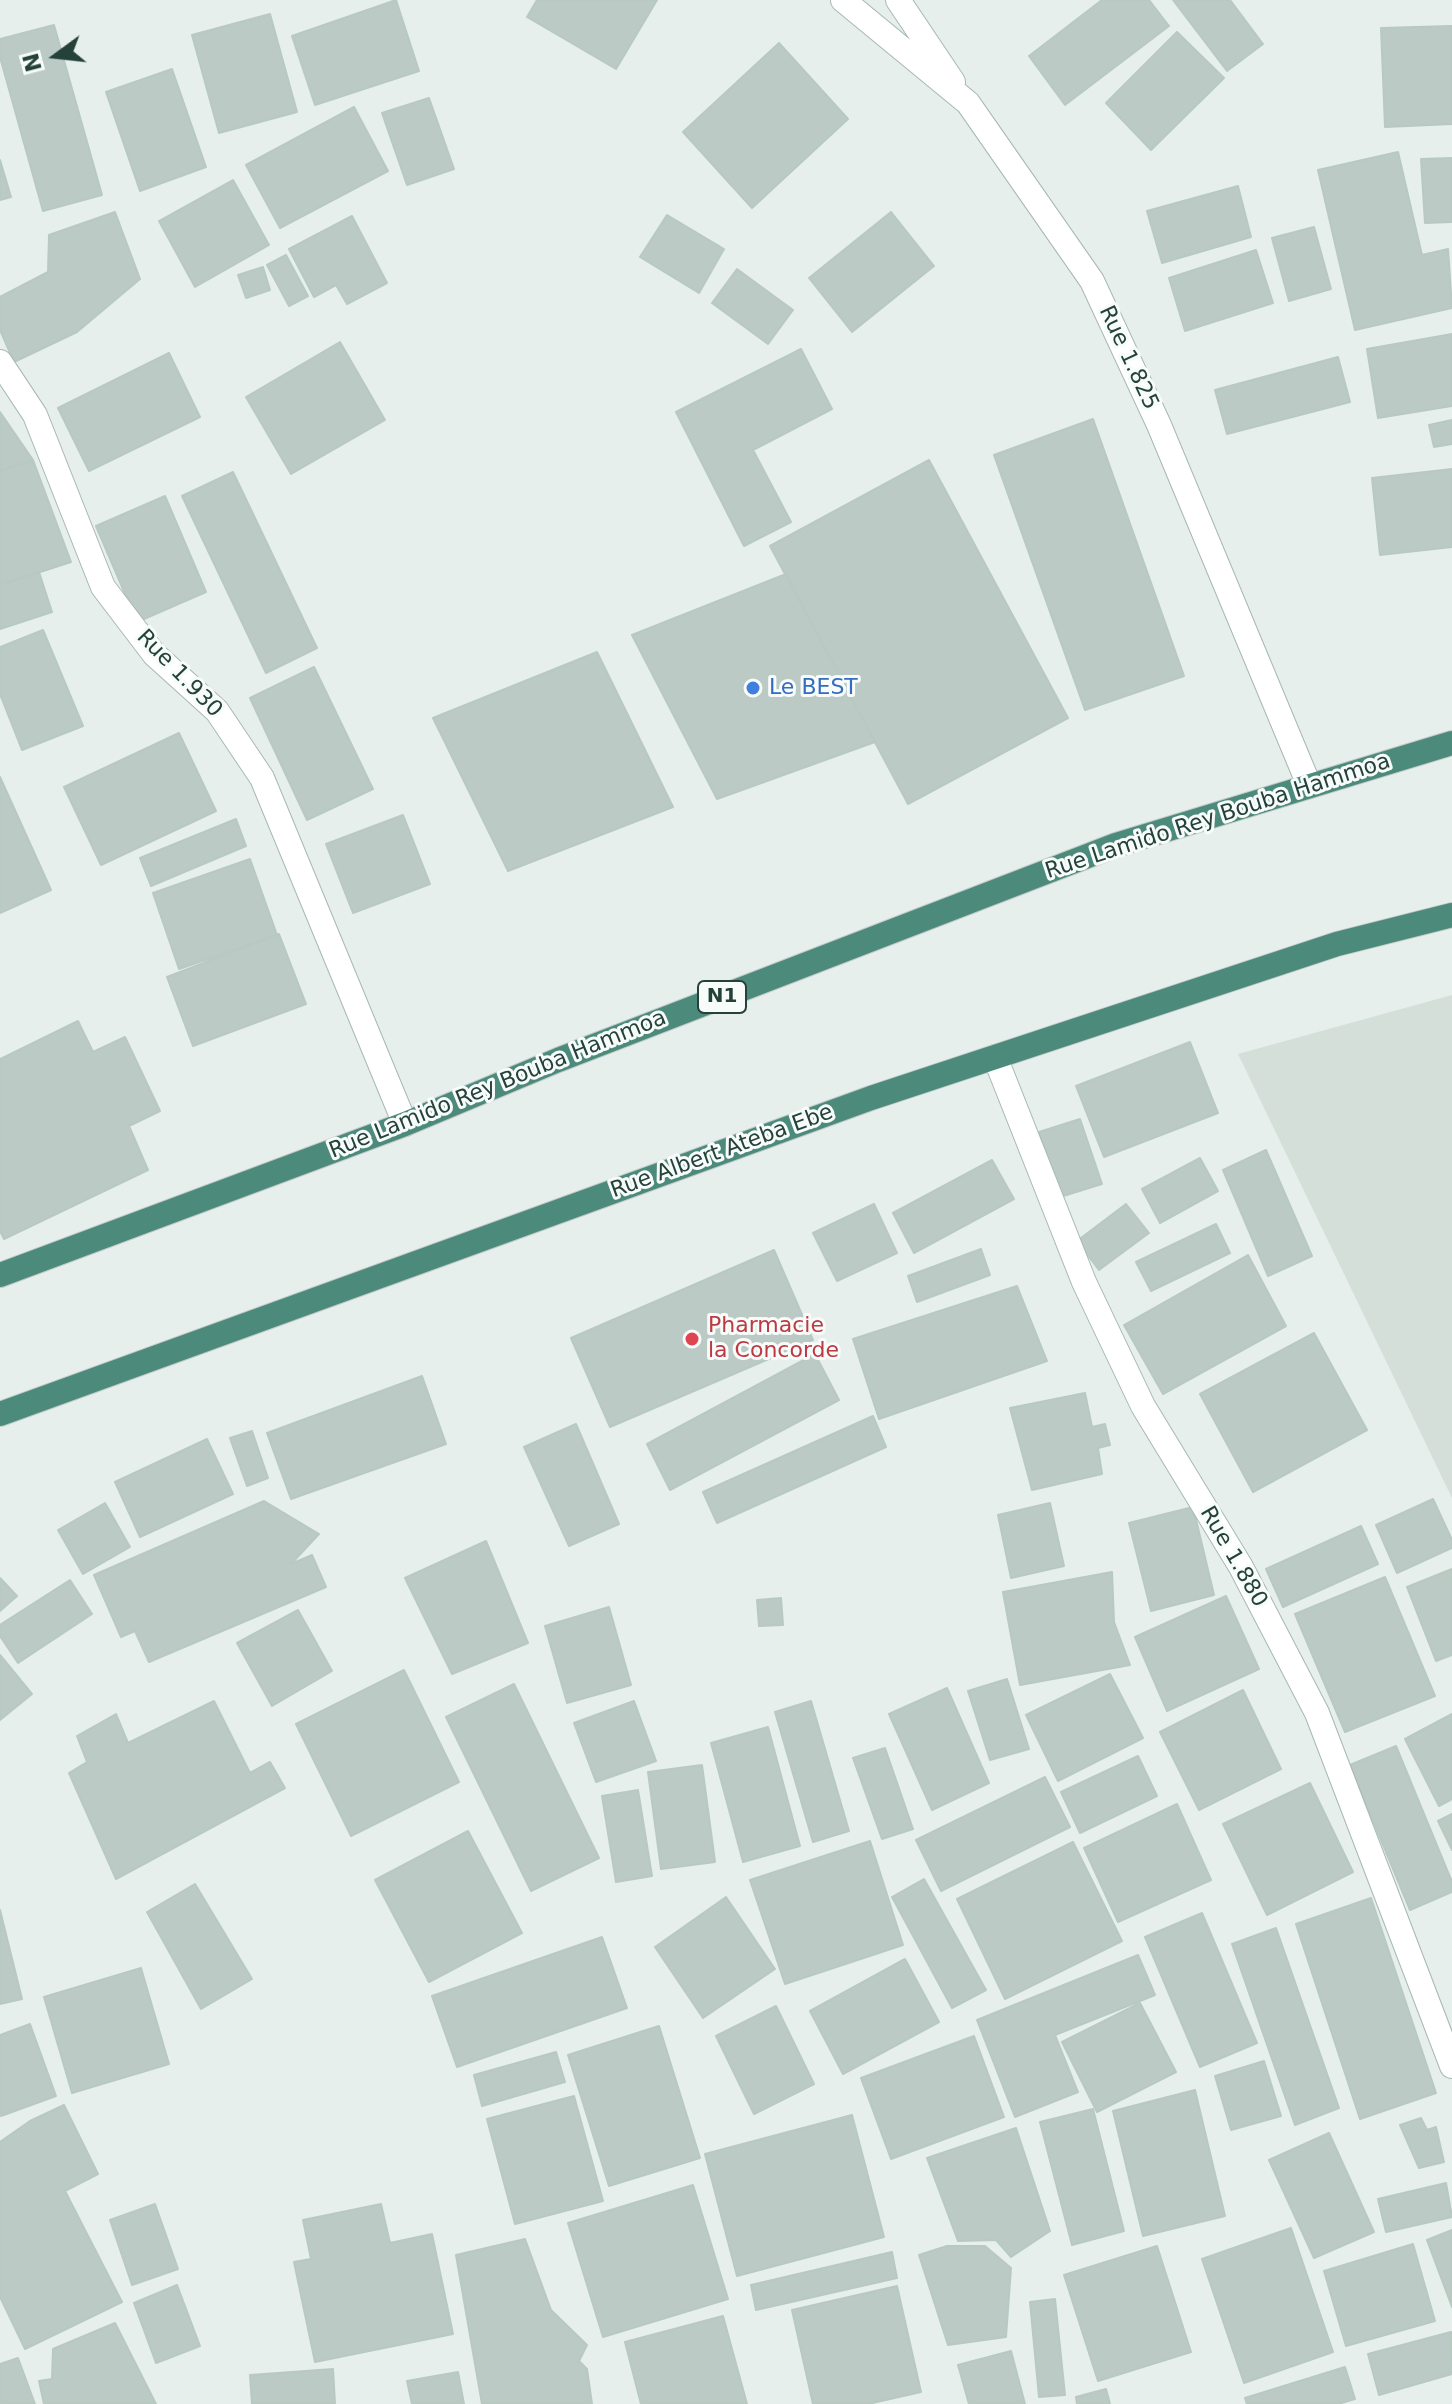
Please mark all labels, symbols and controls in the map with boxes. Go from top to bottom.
north arrow [16,16,96,96]
text: N [18,50,47,74]
street label: Rue 1.825 [1092,302,1164,414]
street label: Rue 1.930 [131,625,227,723]
place label: Le BEST [769,675,858,701]
marker: Le BEST [744,679,762,697]
street label: Rue Lamido Rey Bouba Hammoa [1042,749,1394,885]
road number: N1 [698,981,746,1013]
street label: Rue Lamido Rey Bouba Hammoa [326,1005,670,1165]
street label: Rue Albert Ateba Ebe [607,1099,837,1205]
place label: Pharmacie la Concorde [708,1313,839,1364]
marker: Pharmacie la Concorde [683,1330,701,1348]
street label: Rue 1.880 [1194,1502,1272,1612]

